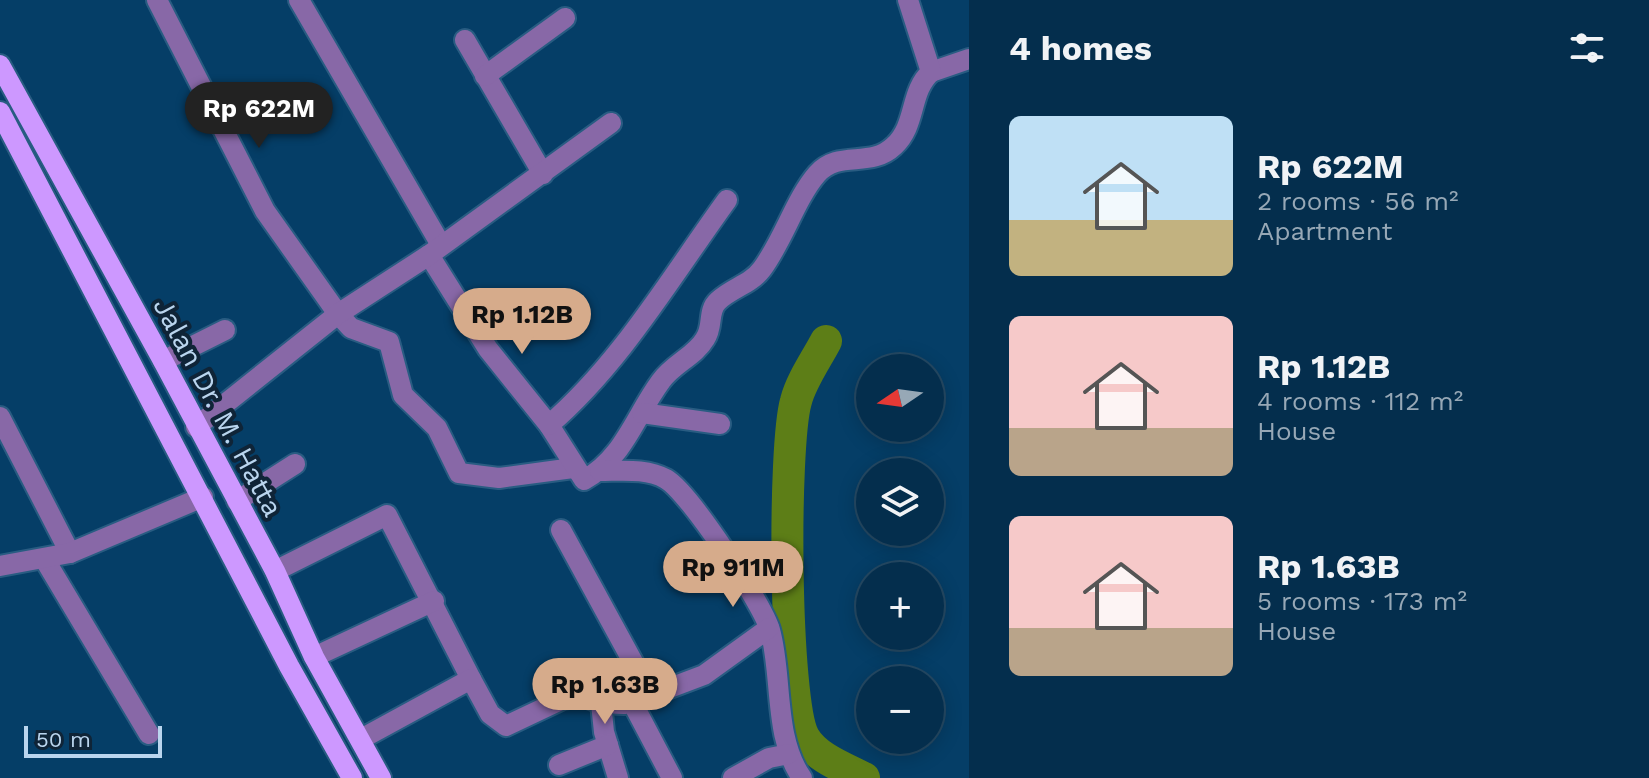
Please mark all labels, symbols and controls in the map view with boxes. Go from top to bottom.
icon: filters [1565,26,1609,70]
text: 4 homes [1009,28,1152,68]
pin: Rp 622M [185,82,333,150]
text: Rp 622M [203,93,315,123]
text: Rp 622M [1257,146,1404,186]
icon: home [1073,148,1169,244]
text: 2 rooms · 56 m² [1257,186,1459,216]
text: Apartment [1257,216,1393,246]
pin: Rp 1.12B [439,288,605,356]
street label: Jalan Dr. M. Hatta [146,292,290,522]
text: Rp 1.12B [471,299,573,329]
text: Rp 1.12B [1257,346,1390,386]
icon: home [1073,348,1169,444]
north arrow [856,354,944,442]
map controls [856,354,944,754]
text: 4 rooms · 112 m² [1257,386,1463,416]
text: House [1257,416,1336,446]
button: layers [856,458,944,546]
pin: Rp 911M [659,541,807,609]
text: Rp 1.63B [1257,546,1400,586]
icon: home [1073,548,1169,644]
text: Rp 911M [681,552,785,582]
button: + [856,562,944,650]
text: 5 rooms · 173 m² [1257,586,1467,616]
text: House [1257,616,1336,646]
pin: Rp 1.63B [522,658,688,726]
button: − [856,666,944,754]
text: Rp 1.63B [550,669,660,699]
scale bar [24,722,162,758]
text: 50 m [36,727,91,752]

